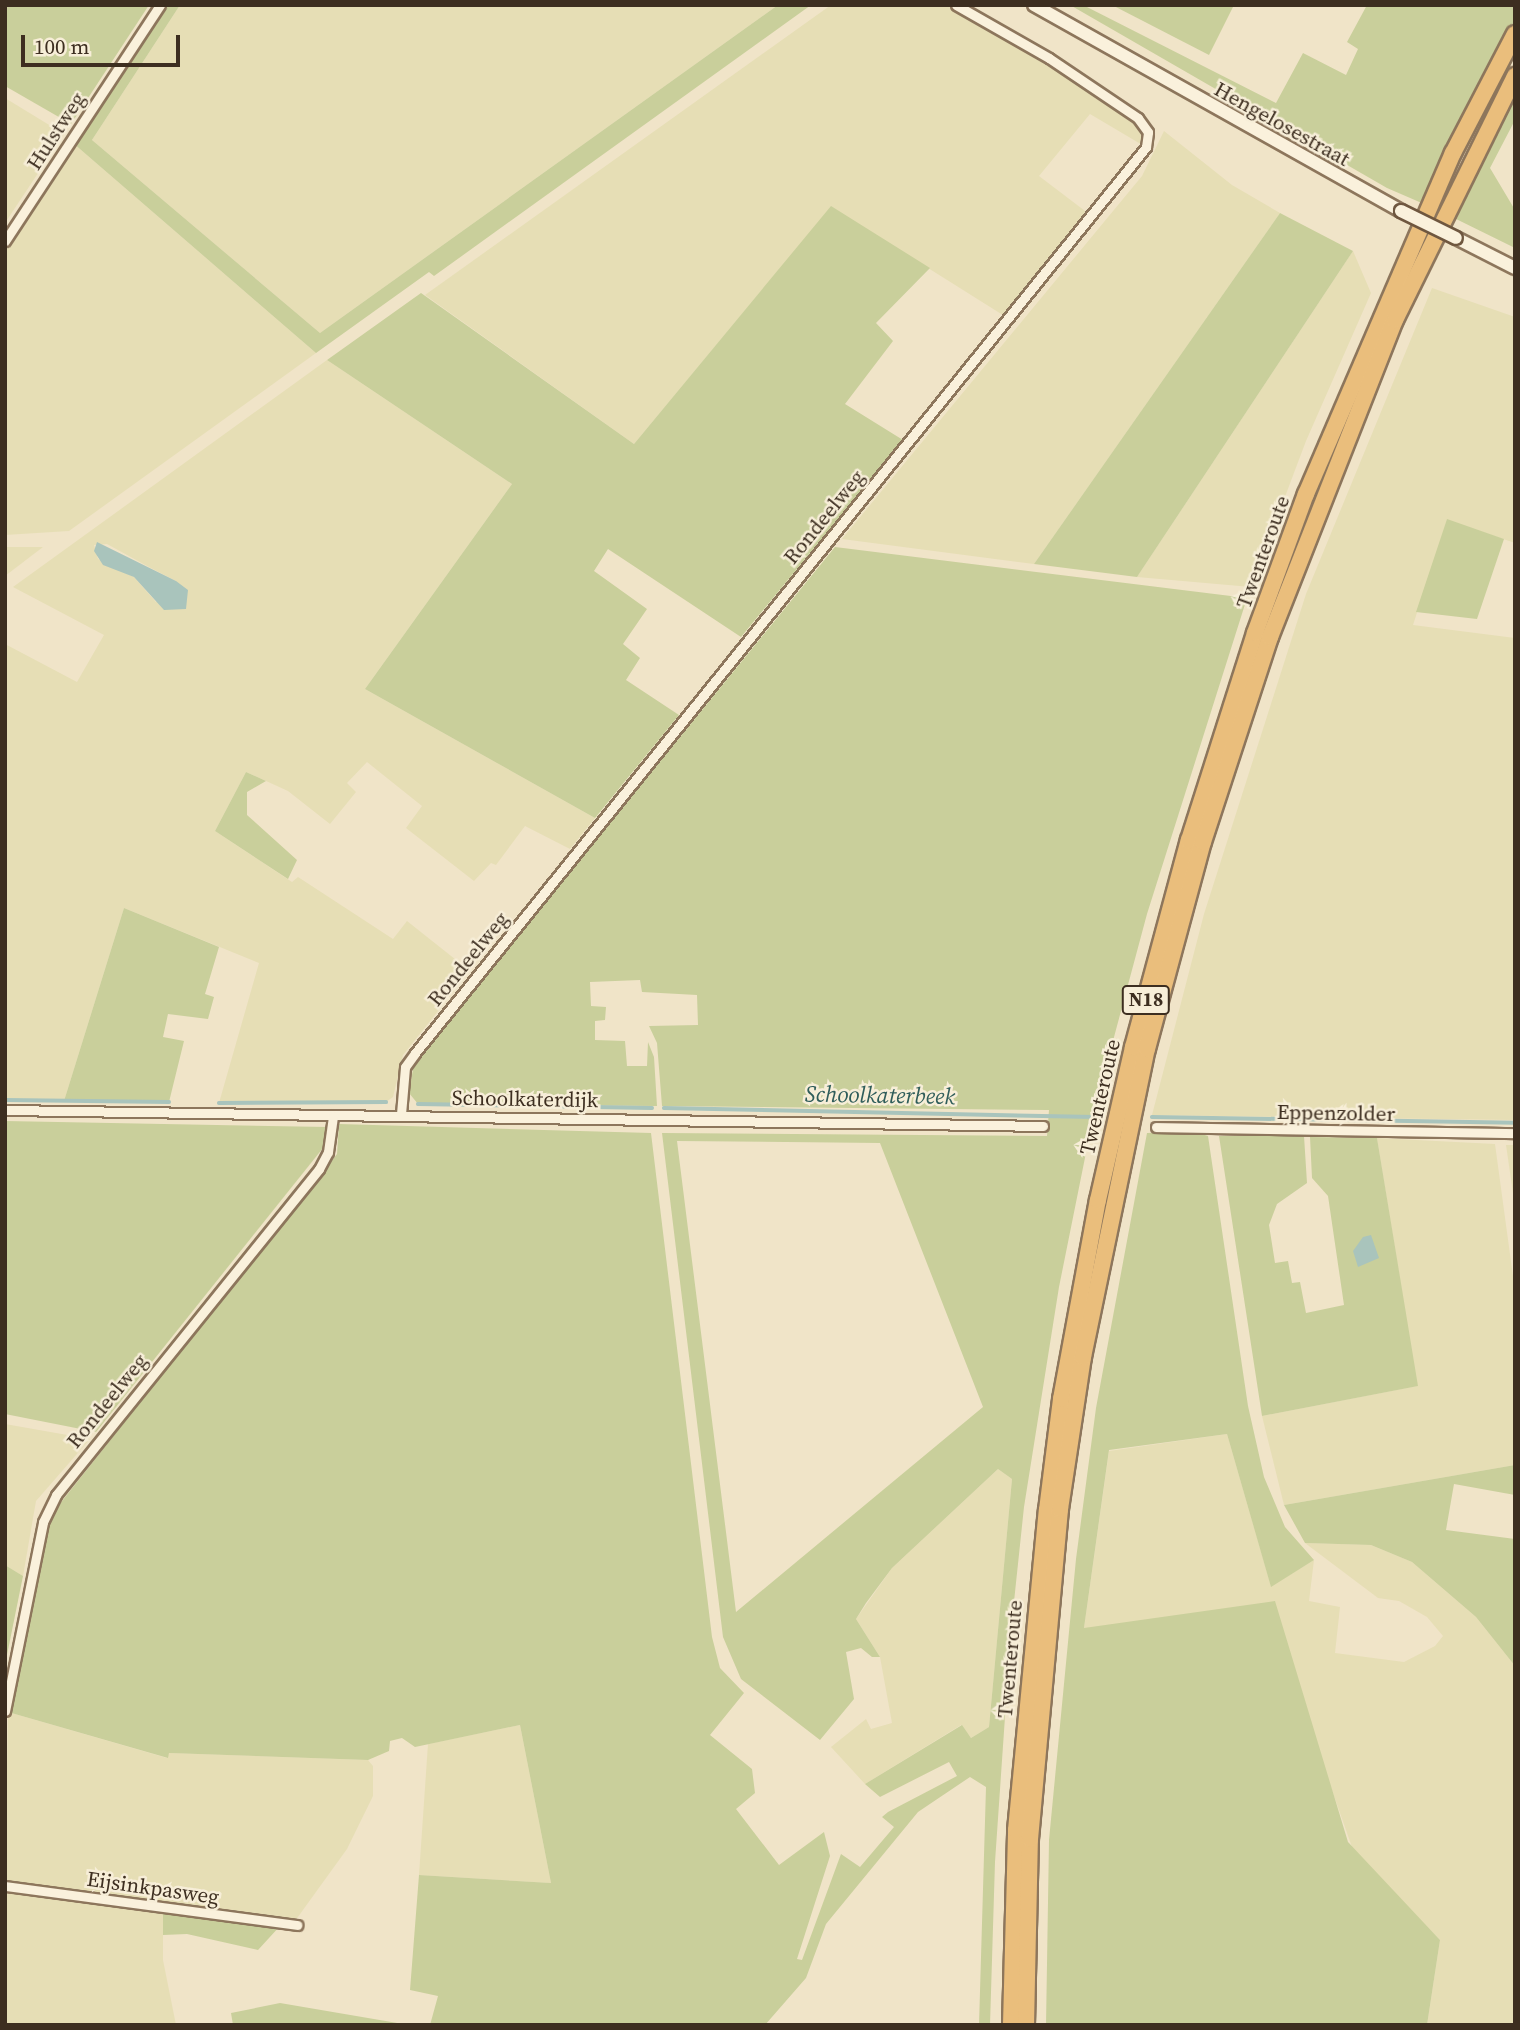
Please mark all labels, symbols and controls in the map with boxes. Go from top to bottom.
scale bar [24,21,184,65]
text: 100 m [34,32,89,61]
street label: Hengelosestraat [1210,76,1354,172]
street label: Hulstweg [21,87,91,175]
street label: Rondeelweg [778,465,870,569]
street label: Twenteroute [1231,492,1295,612]
street label: Rondeelweg [422,907,514,1011]
road number: N18 [1122,984,1170,1016]
street label: Twenteroute [1074,1037,1126,1157]
water label: Schoolkaterbeek [805,1080,955,1110]
street label: Schoolkaterdijk [452,1085,598,1113]
street label: Eppenzolder [1276,1099,1396,1127]
street label: Rondeelweg [61,1349,153,1453]
street label: Twenteroute [992,1599,1028,1719]
street label: Eijsinkpasweg [85,1866,221,1910]

